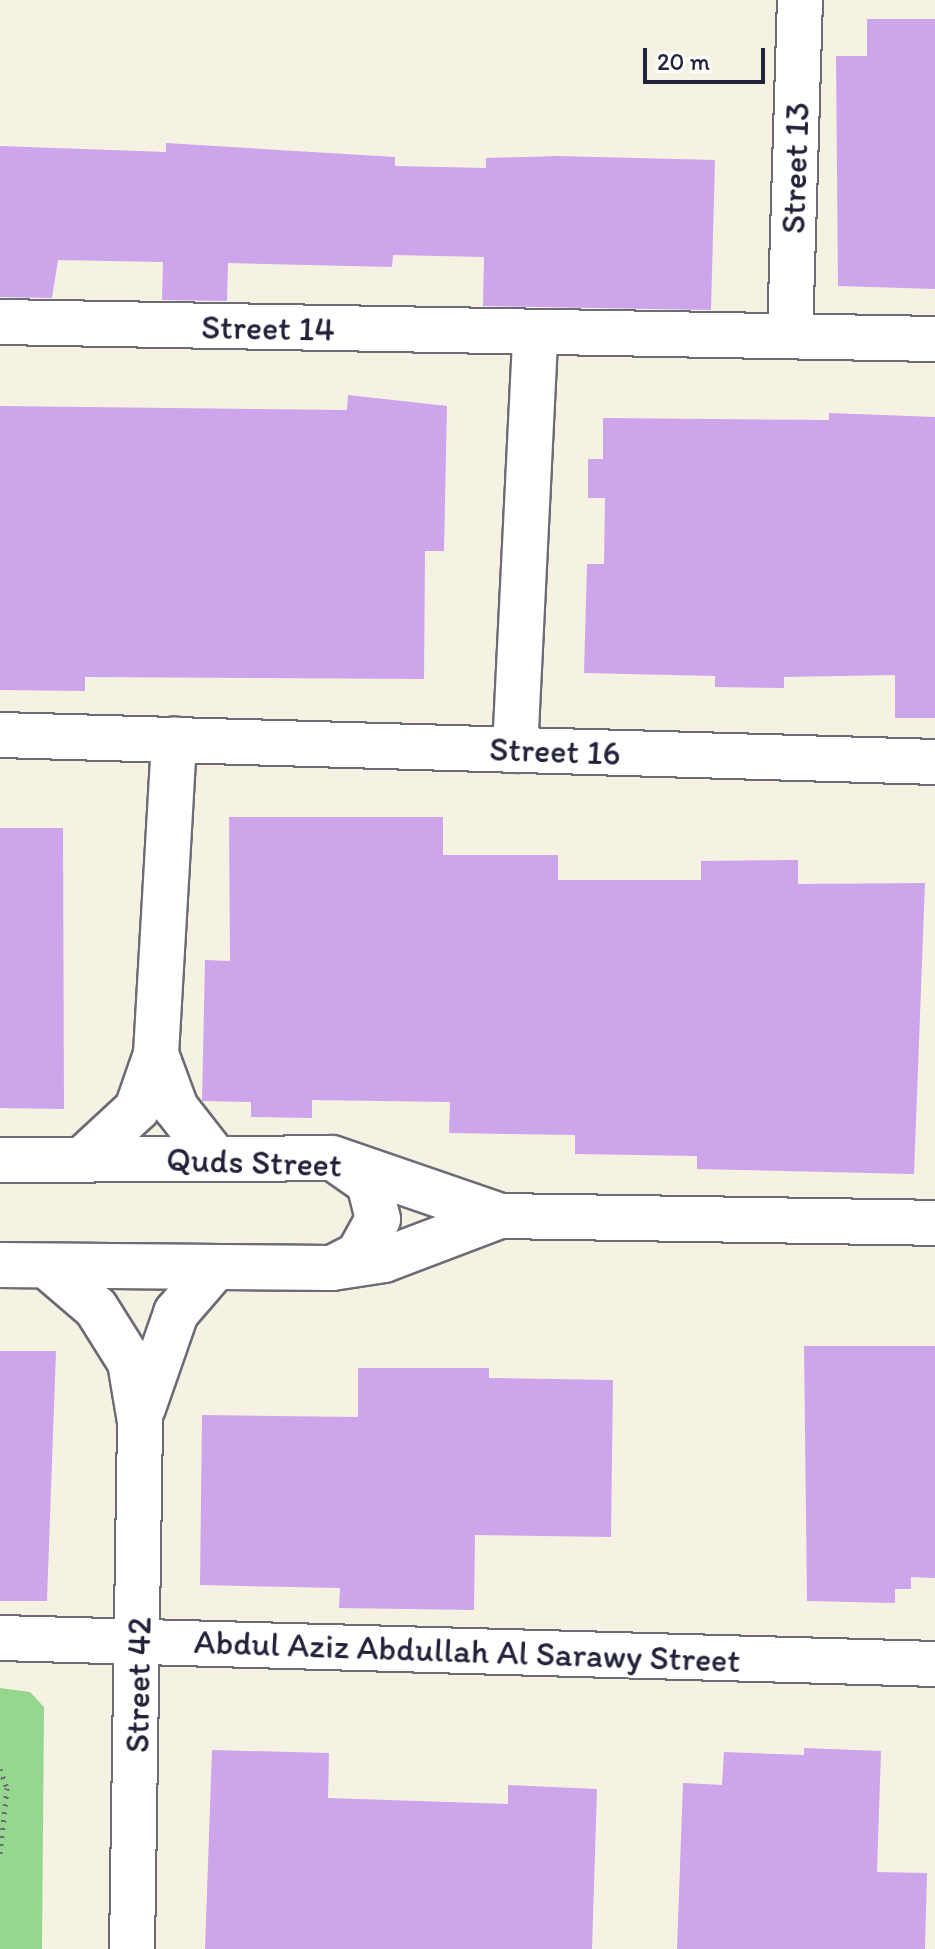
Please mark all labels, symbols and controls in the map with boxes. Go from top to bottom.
scale bar [647,32,769,82]
text: 20 m [657,47,710,76]
street label: Street 13 [772,101,818,235]
street label: Street 14 [201,306,335,350]
street label: Street 16 [489,728,621,774]
street label: Quds Street [166,1139,342,1185]
street label: Street 42 [116,1617,160,1753]
street label: Abdul Aziz Abdullah Al Sarawy Street [195,1621,739,1681]

